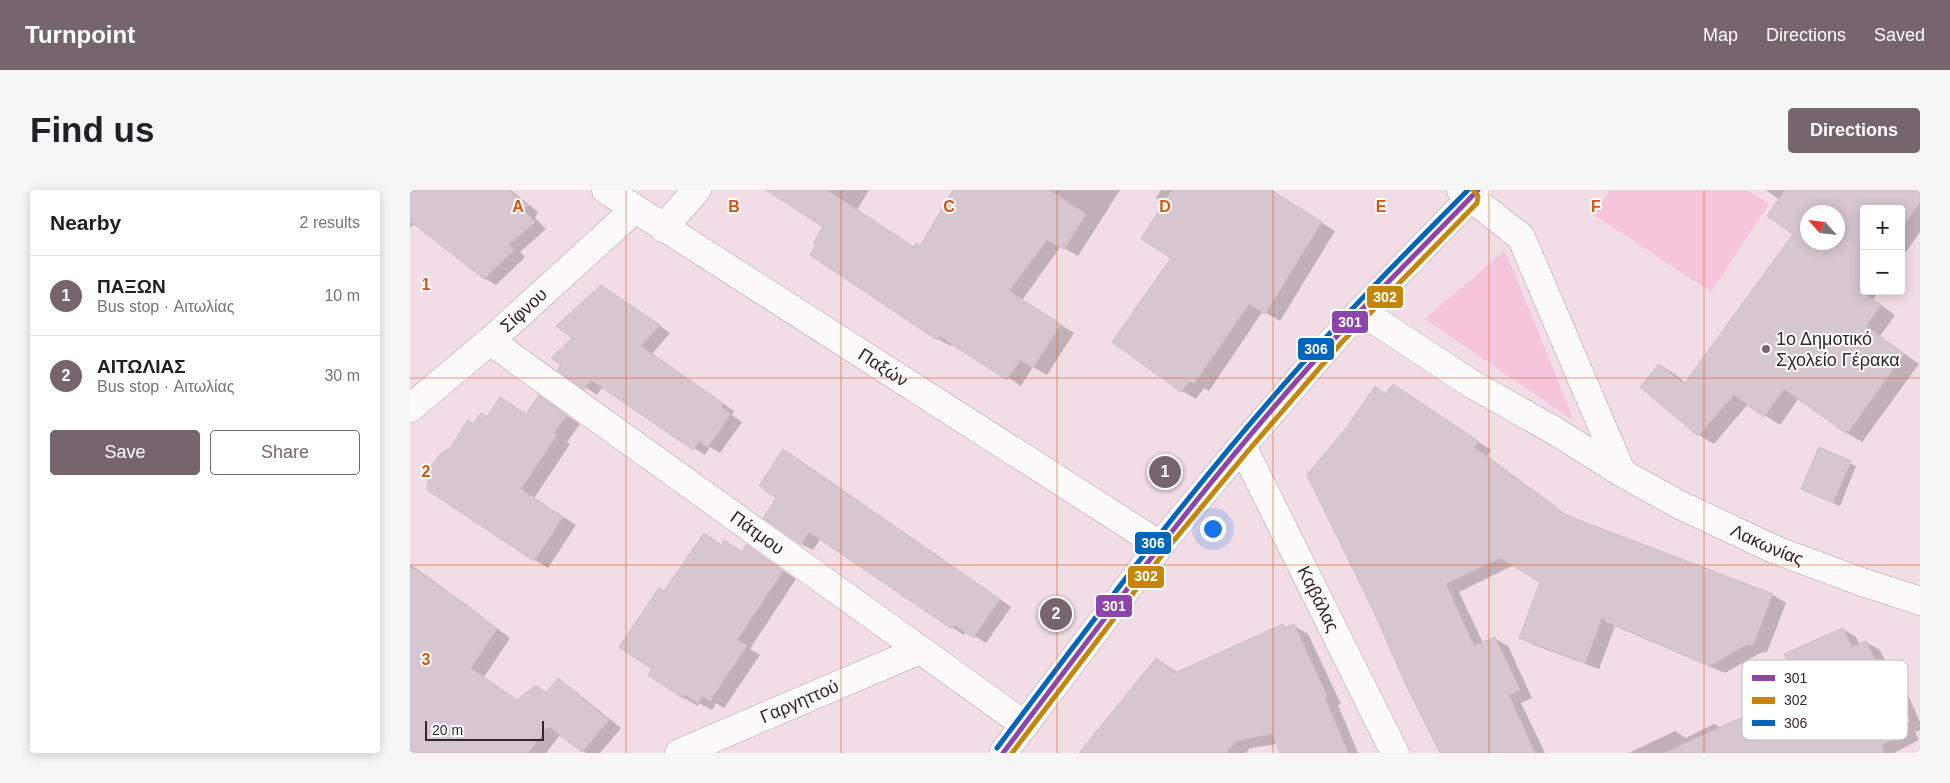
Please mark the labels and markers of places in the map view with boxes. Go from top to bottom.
place label: 1ο Δημοτικό Σχολείο Γέρακα [1776,329,1900,370]
marker: 1ο Δημοτικό Σχολείο Γέρακα [1760,343,1772,355]
pin: 1 [1149,453,1181,491]
pin: 2 [1040,595,1072,633]

